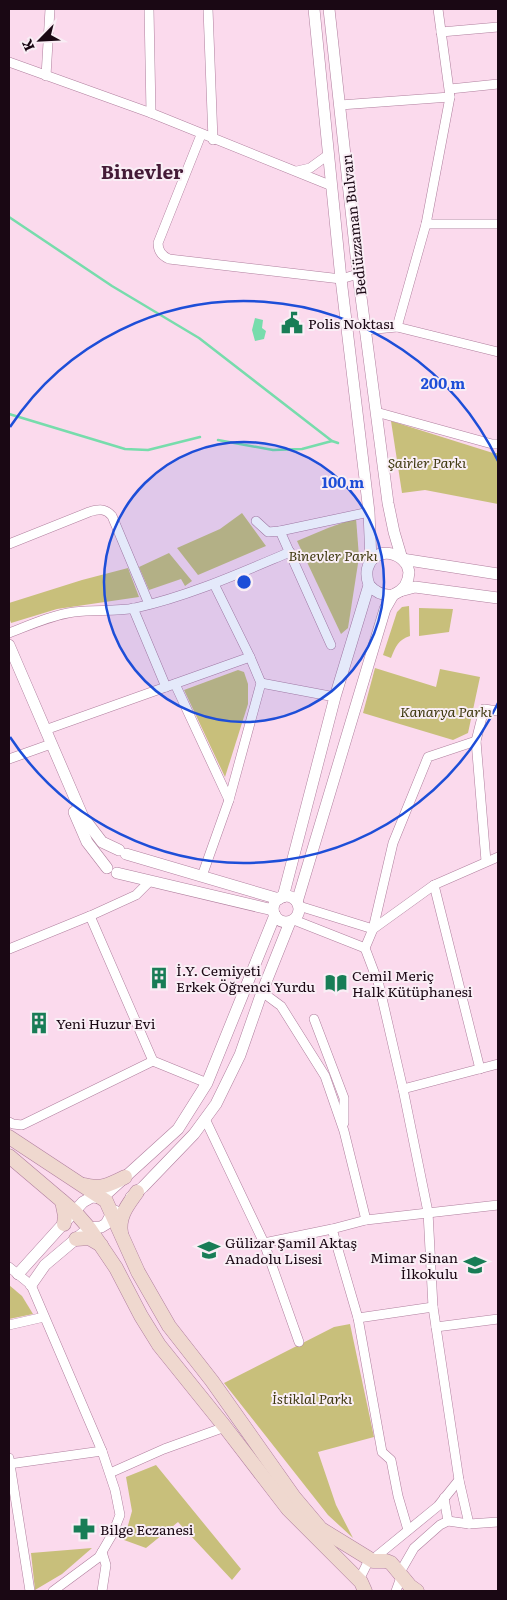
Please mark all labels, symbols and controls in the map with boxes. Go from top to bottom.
north arrow [15,15,65,65]
text: K [16,37,39,55]
street label: Bediüzzaman Bulvarı [336,153,370,297]
district label: Binevler [101,157,184,185]
public building icon: Polis Noktası [279,310,305,336]
place label: Polis Noktası [308,313,395,333]
text: 200 m [421,371,465,394]
park label: Şairler Parkı [388,452,467,472]
text: 100 m [322,470,364,493]
park label: Binevler Parkı [288,545,379,565]
centre of rings [235,573,253,591]
park label: Kanarya Parkı [400,701,493,721]
place label: İ.Y. Cemiyeti Erkek Öğrenci Yurdu [176,960,315,996]
building icon: İ.Y. Cemiyeti Erkek Öğrenci Yurdu [146,965,172,991]
place label: Cemil Meriç Halk Kütüphanesi [352,965,473,1001]
library icon: Cemil Meriç Halk Kütüphanesi [323,970,349,996]
building icon: Yeni Huzur Evi [26,1010,52,1036]
place label: Yeni Huzur Evi [56,1013,156,1033]
place label: Gülizar Şamil Aktaş Anadolu Lisesi [225,1232,357,1268]
school or university icon: Gülizar Şamil Aktaş Anadolu Lisesi [196,1237,222,1263]
place label: Mimar Sinan İlkokulu [370,1247,458,1283]
school or university icon: Mimar Sinan İlkokulu [462,1252,488,1278]
park label: İstiklal Parkı [272,1388,353,1408]
pharmacy icon: Bilge Eczanesi [71,1516,97,1542]
place label: Bilge Eczanesi [100,1519,194,1539]

